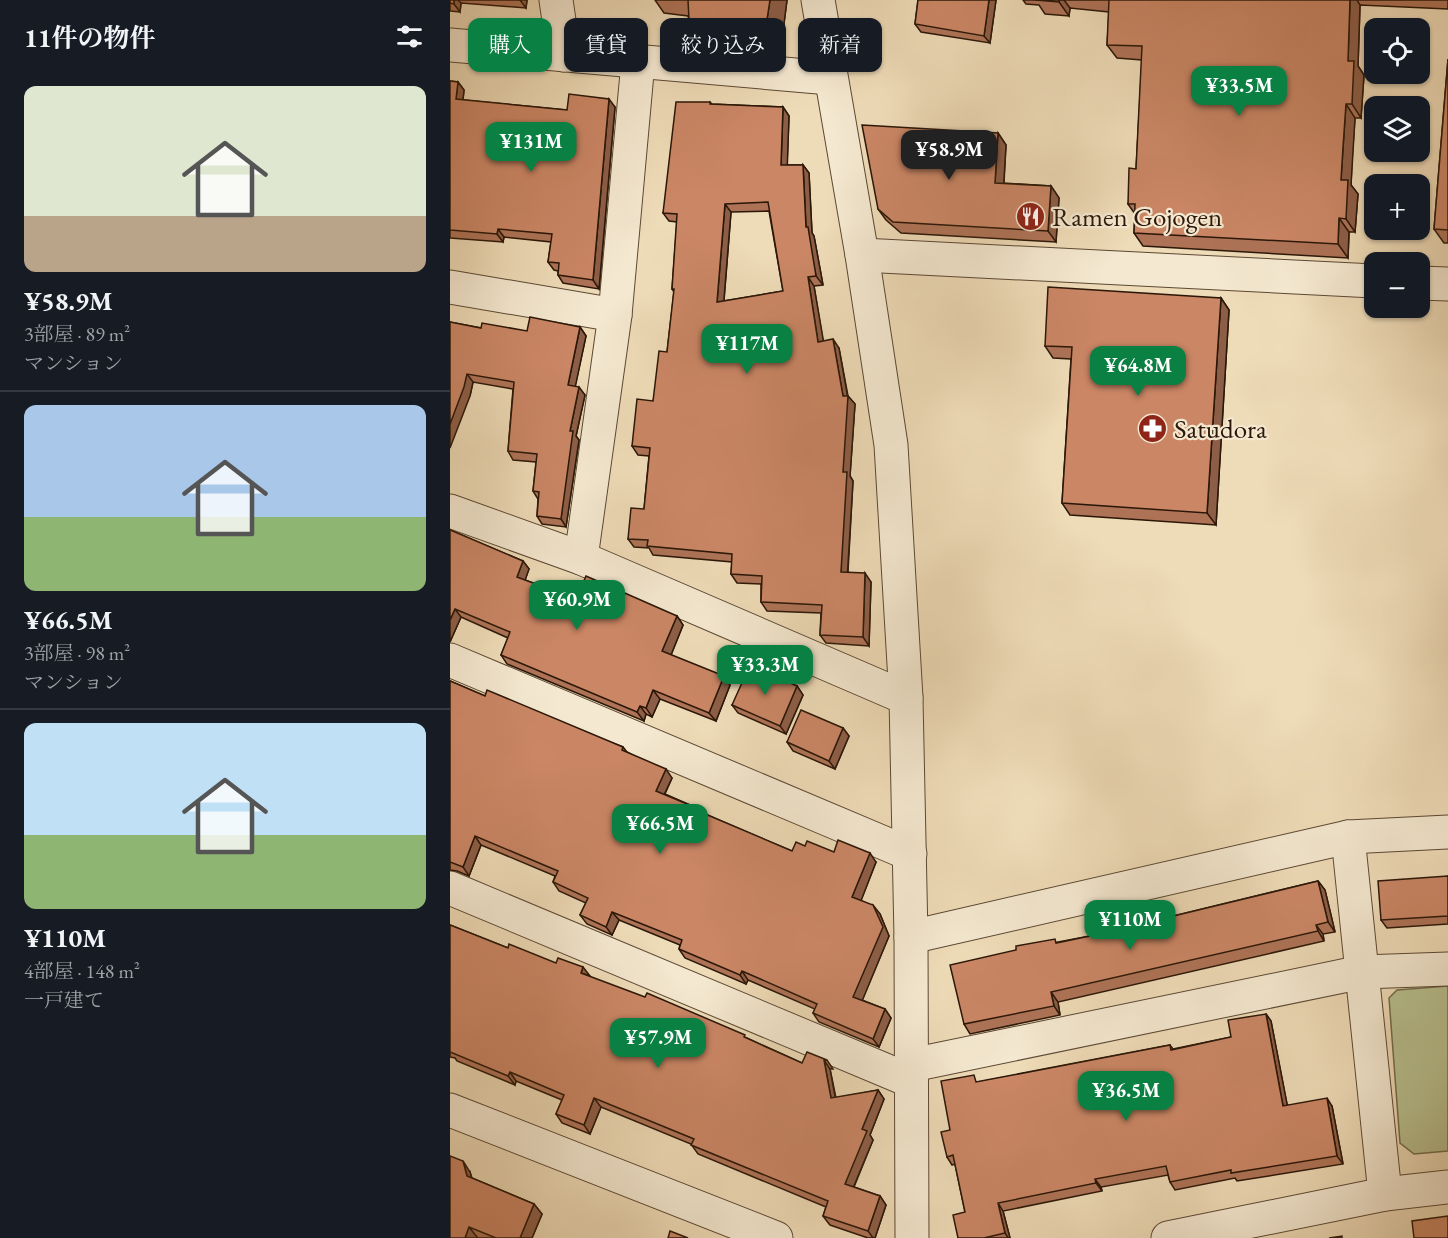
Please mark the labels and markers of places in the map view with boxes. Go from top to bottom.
pin: ¥33.5M [1190,66,1288,117]
pin: ¥131M [489,122,573,173]
pin: ¥58.9M [900,130,998,181]
place label: Ramen Gojogen [1052,199,1222,234]
restaurant icon: Ramen Gojogen [1015,201,1047,233]
pin: ¥117M [705,324,789,375]
pin: ¥64.8M [1089,346,1187,397]
place label: Satudora [1174,411,1267,446]
pharmacy icon: Satudora [1137,413,1169,445]
pin: ¥60.9M [528,580,626,631]
pin: ¥33.3M [716,645,814,696]
pin: ¥66.5M [611,804,709,855]
pin: ¥110M [1088,900,1172,951]
pin: ¥57.9M [609,1018,707,1069]
pin: ¥36.5M [1077,1071,1175,1122]

